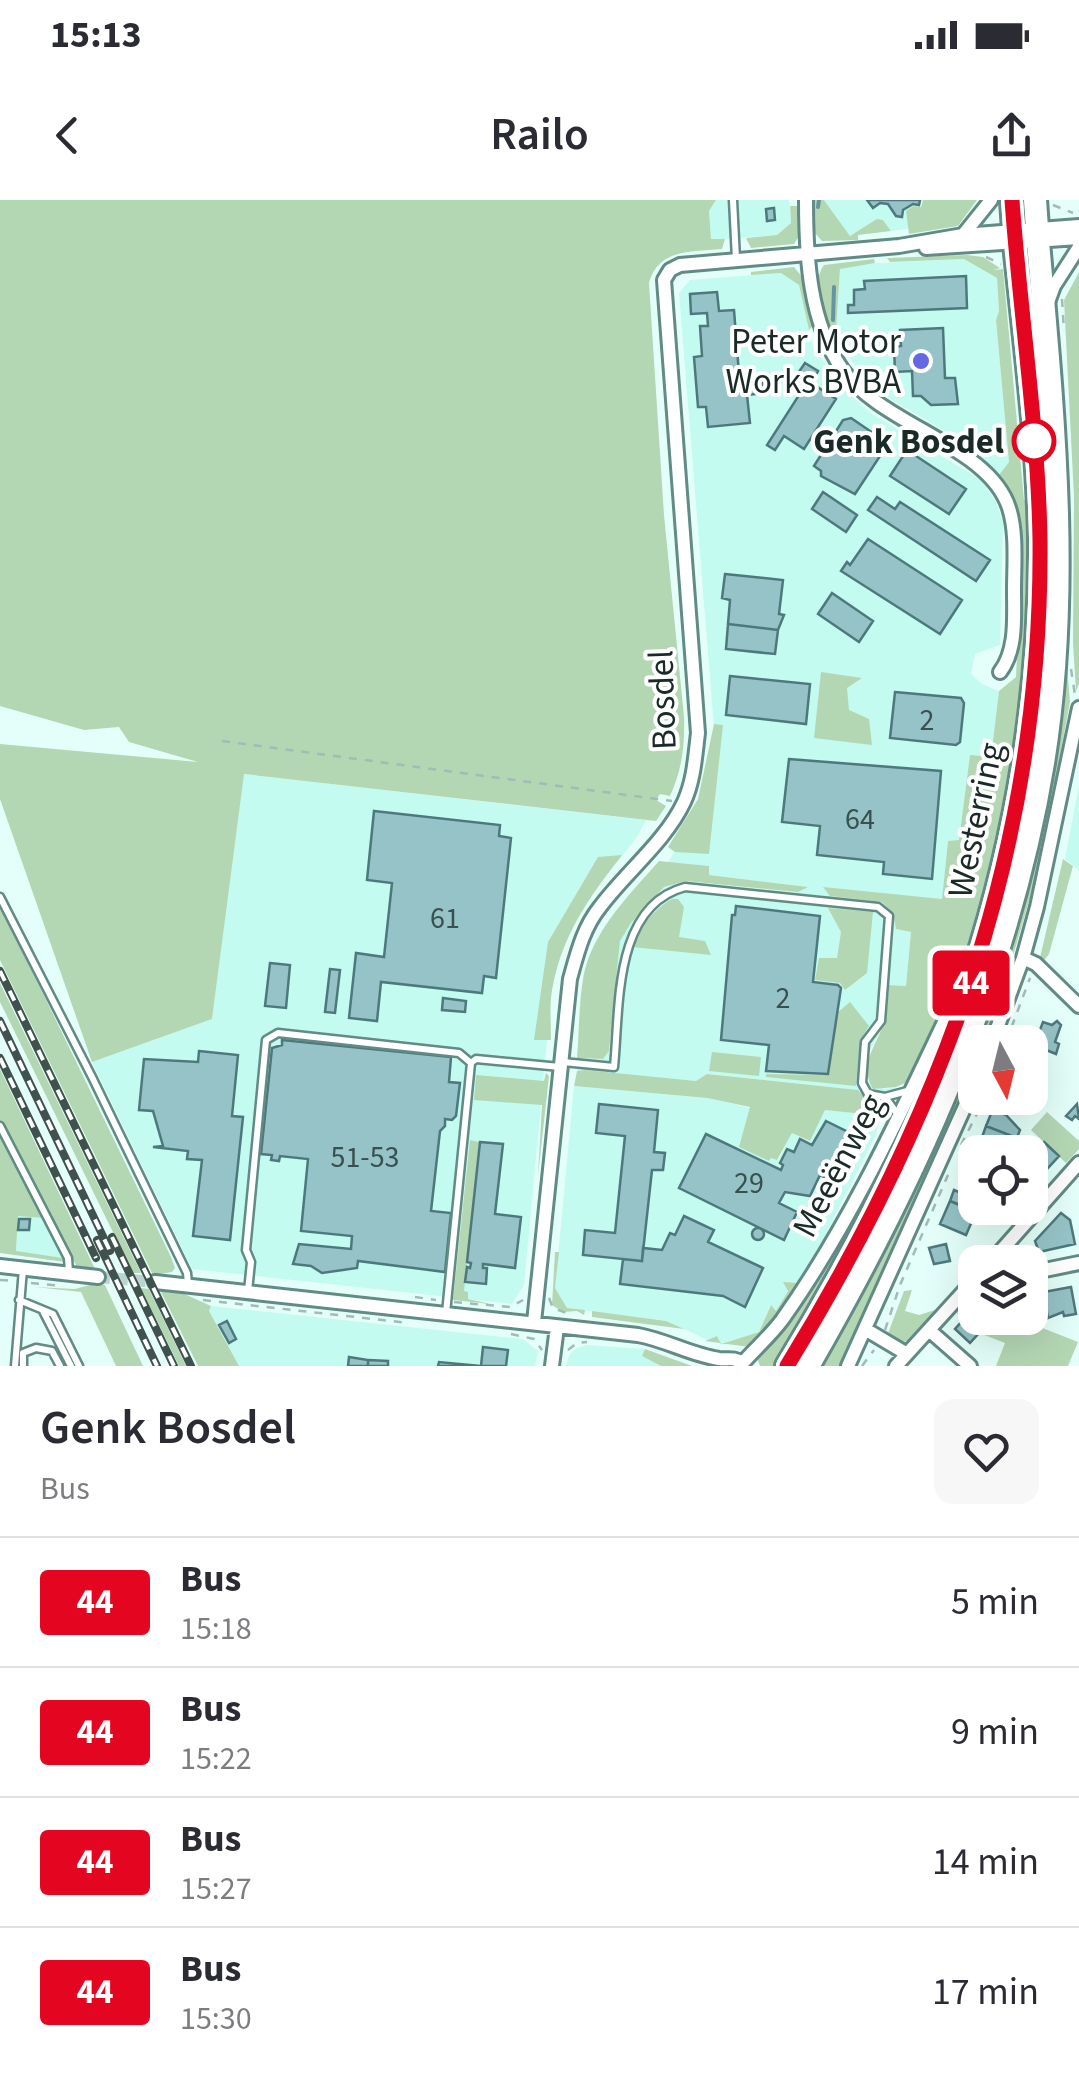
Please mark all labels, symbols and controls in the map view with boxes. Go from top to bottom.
text: 15:13 [50,8,142,62]
text: Railo [490,103,589,167]
icon: back [40,108,95,163]
icon: share [984,108,1039,163]
place label: Peter Motor Works BVBA [725,317,902,407]
marker: Peter Motor Works BVBA [910,350,932,372]
place label: Genk Bosdel [813,417,1004,467]
marker: Genk Bosdel [1013,420,1055,462]
street label: Bosdel [636,649,690,751]
house number: 2 [920,699,934,742]
street label: Westerring [935,738,1017,902]
house number: 64 [845,798,875,841]
house number: 61 [430,897,460,940]
line badge: 44 [926,950,1016,1016]
text: 44 [953,958,989,1008]
house number: 2 [776,977,790,1020]
north arrow [958,1025,1048,1115]
map controls [958,1025,1048,1335]
street label: Meeënweg [780,1084,898,1246]
button: locate [958,1135,1048,1225]
house number: 51-53 [331,1136,399,1179]
house number: 29 [734,1162,764,1205]
button: layers [958,1245,1048,1335]
text: Genk Bosdel [40,1394,296,1462]
button: heart [934,1399,1039,1504]
text: Bus [40,1466,90,1512]
text: Bus [180,1552,241,1606]
text: 5 min [951,1575,1039,1629]
text: 44 [77,1577,113,1627]
text: 15:18 [180,1606,252,1652]
text: Bus [180,1682,241,1736]
text: 9 min [951,1705,1039,1759]
text: 44 [77,1707,113,1757]
text: 15:22 [180,1736,252,1782]
text: Bus [180,1812,241,1866]
text: 14 min [932,1835,1039,1889]
text: 44 [77,1837,113,1887]
text: 15:27 [180,1866,252,1912]
text: Bus [180,1942,241,1996]
text: 17 min [932,1965,1039,2019]
text: 44 [77,1967,113,2017]
text: 15:30 [180,1996,252,2042]

